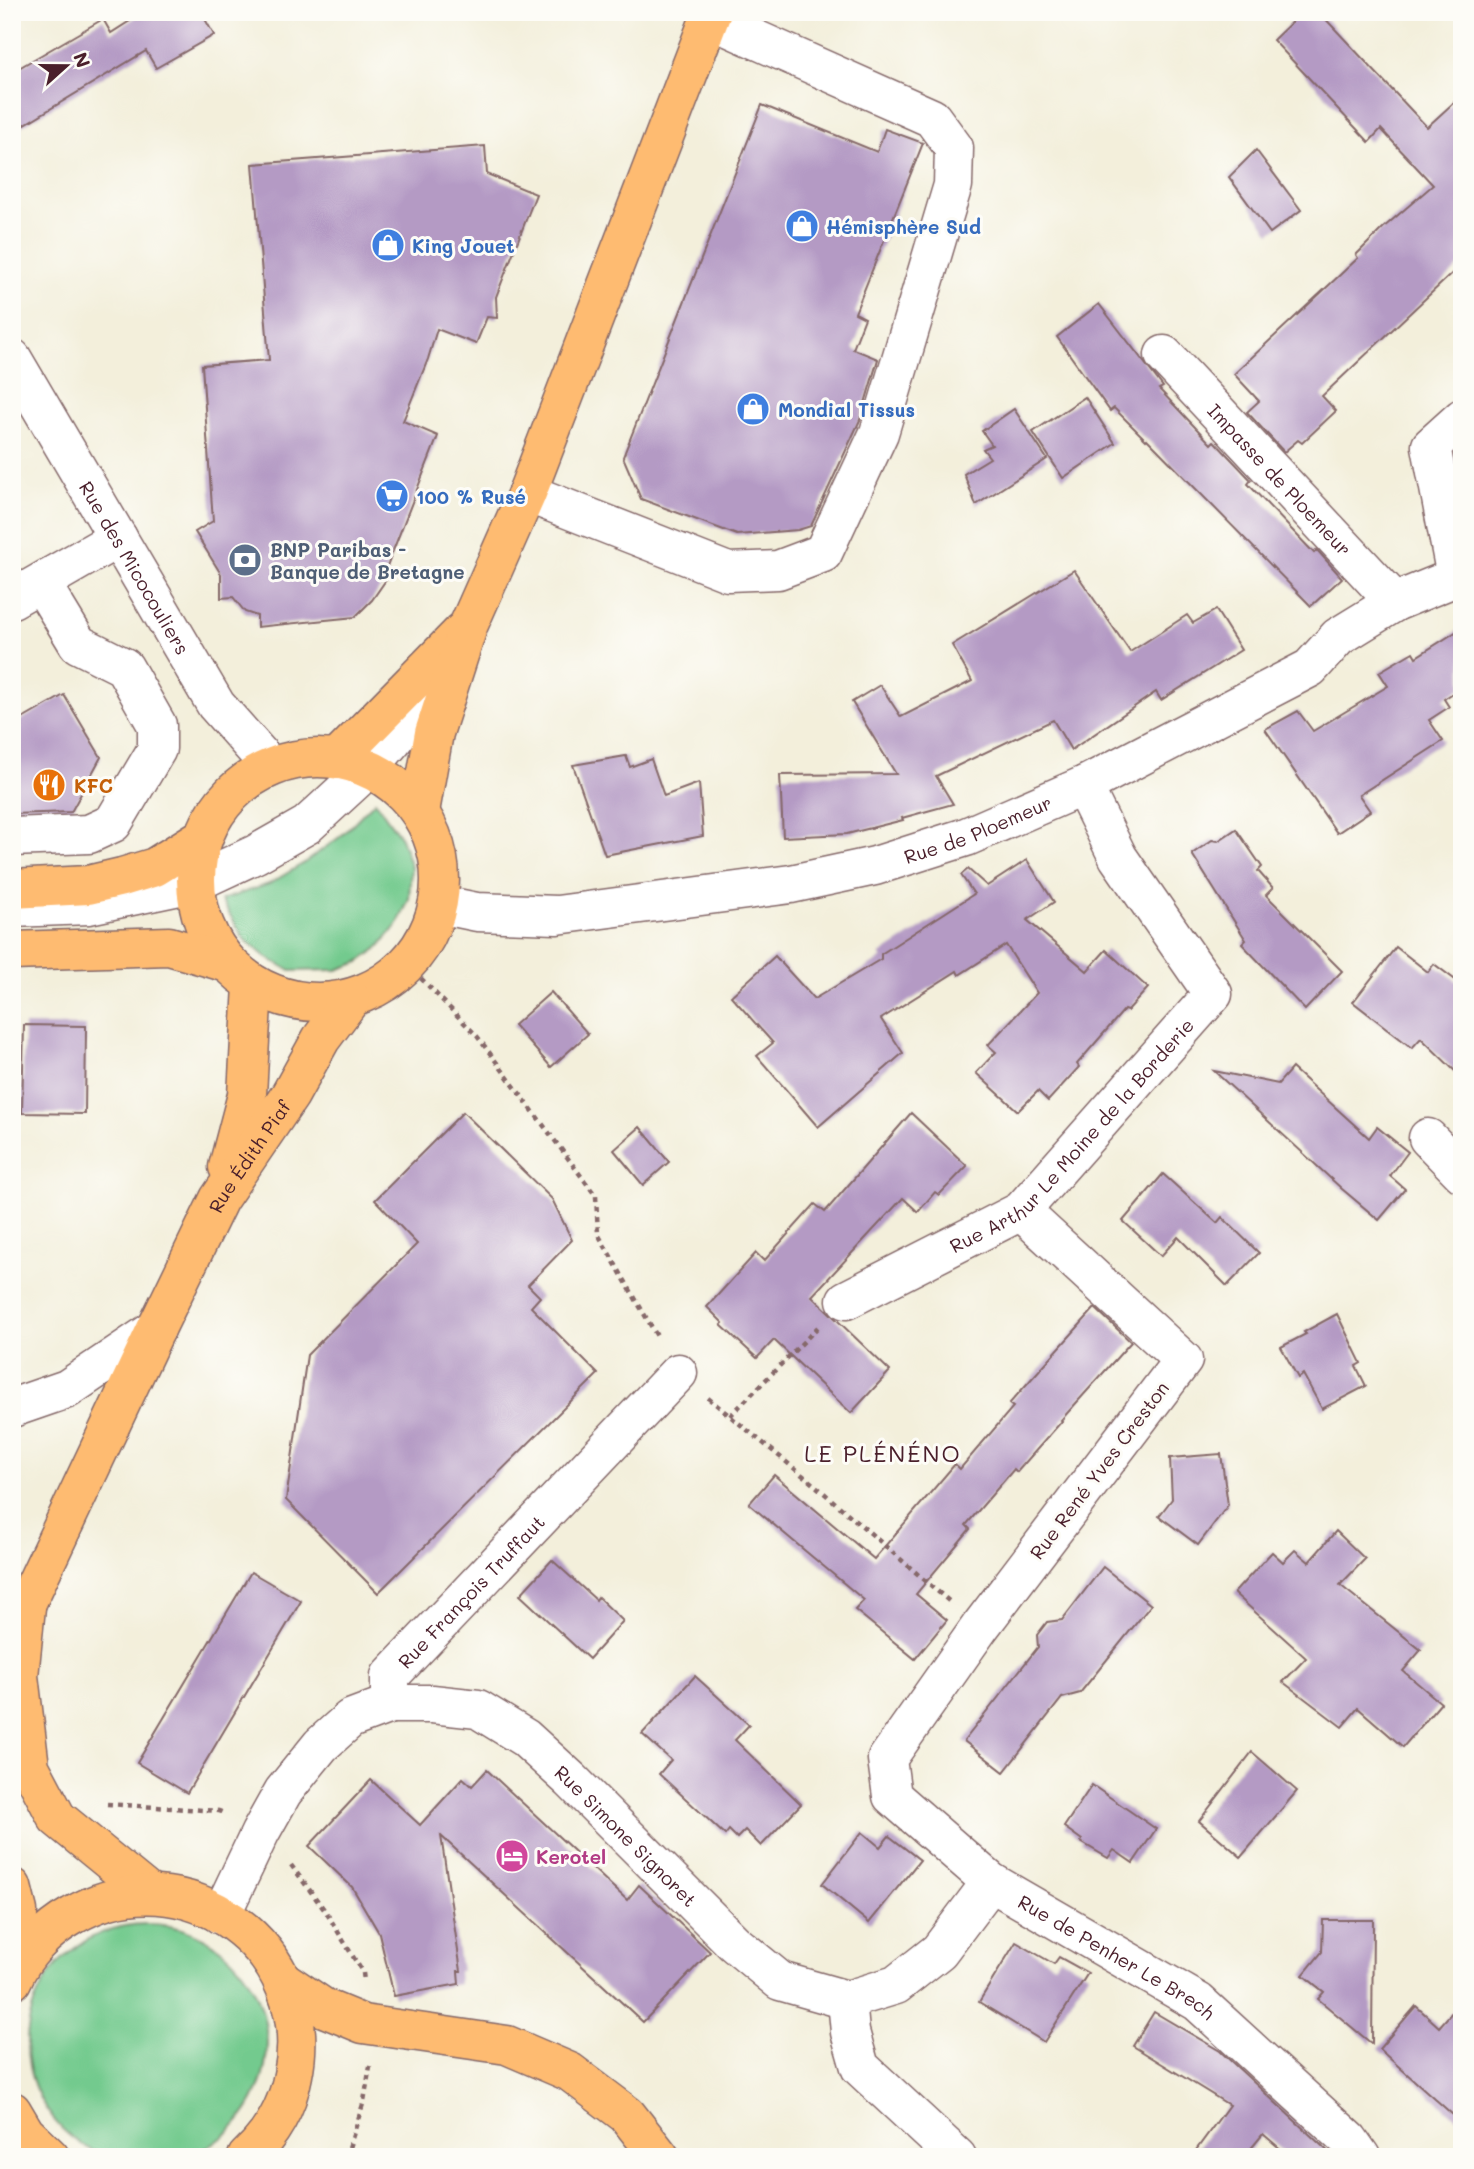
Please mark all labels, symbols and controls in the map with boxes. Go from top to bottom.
north arrow [32,32,102,102]
text: N [68,49,97,71]
shop icon: Hémisphère Sud [783,207,821,245]
place label: Hémisphère Sud [826,214,981,239]
shop icon: King Jouet [369,226,407,264]
place label: King Jouet [412,233,515,258]
shop icon: Mondial Tissus [734,390,772,428]
place label: Mondial Tissus [778,397,915,422]
street label: Impasse de Ploemeur [1203,398,1357,561]
street label: Rue des Micocouliers [74,476,196,659]
supermarket icon: 100 % Rusé [373,477,411,515]
place label: 100 % Rusé [416,484,526,509]
place label: BNP Paribas - Banque de Bretagne [270,537,465,584]
bank icon: BNP Paribas - Banque de Bretagne [226,541,264,579]
restaurant icon: KFC [30,766,68,804]
place label: KFC [74,773,113,798]
street label: Rue de Ploemeur [901,789,1055,869]
street label: Rue Arthur Le Moine de la Borderie [945,1012,1199,1258]
street label: Rue Édith Piaf [202,1094,296,1216]
street label: Rue René Yves Creston [1024,1376,1174,1564]
district label: LE PLÉNÉNO [804,1438,962,1468]
street label: Rue François Truffaut [392,1509,550,1673]
street label: Rue Simone Signoret [550,1759,703,1912]
hotel icon: Kerotel [493,1837,531,1875]
place label: Kerotel [536,1844,606,1869]
street label: Rue de Penher Le Brech [1014,1888,1221,2025]

